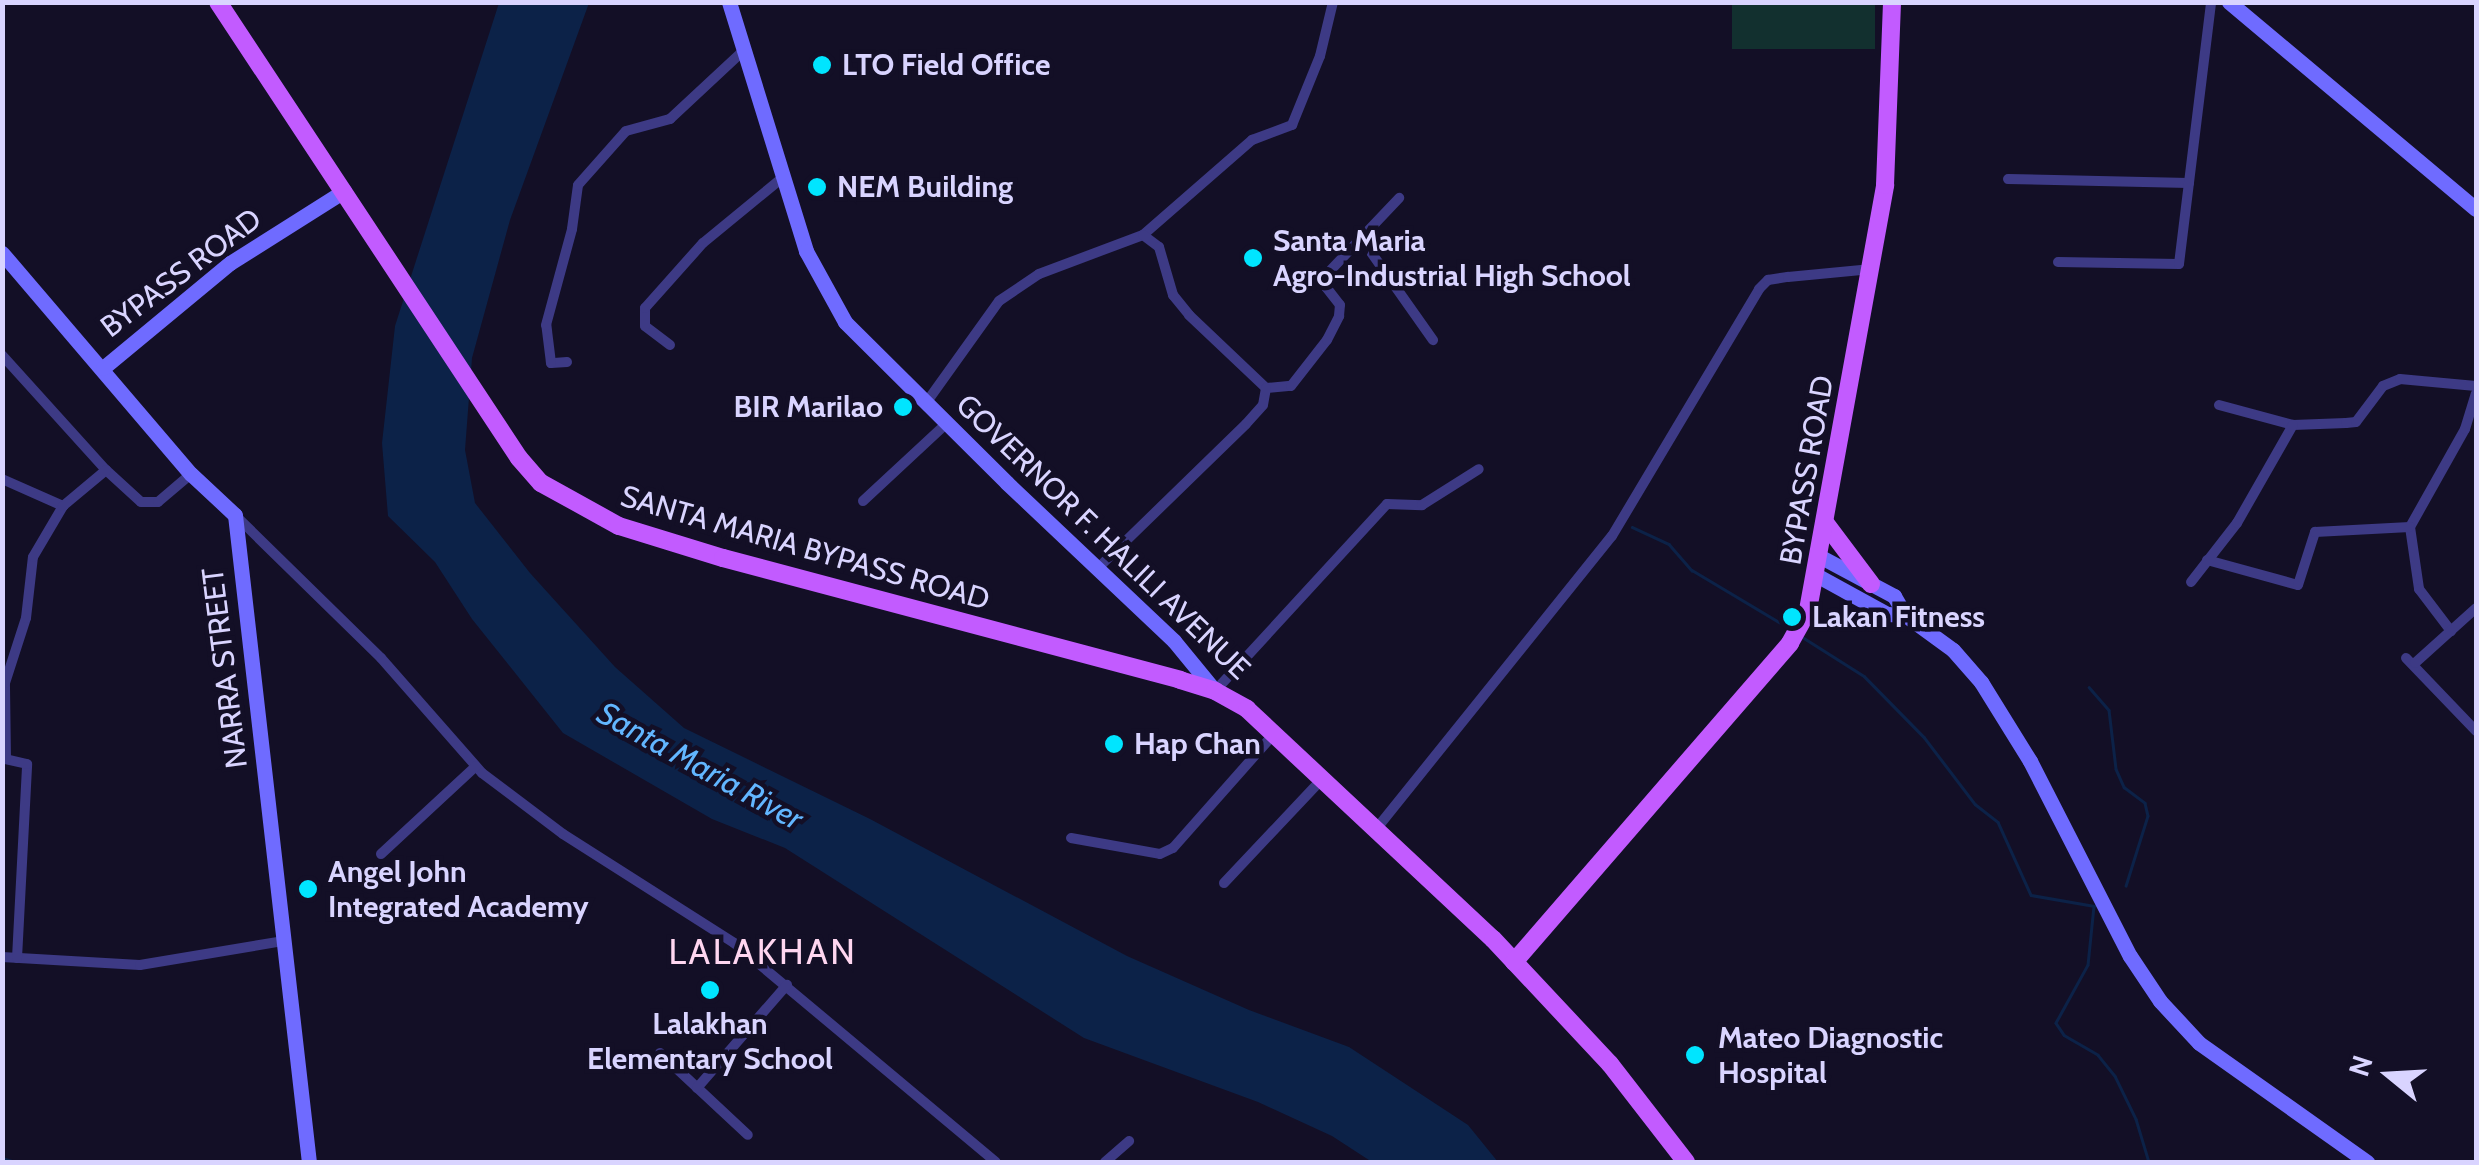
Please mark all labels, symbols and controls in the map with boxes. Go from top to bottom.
place label: LTO Field Office [842,47,1050,83]
marker: LTO Field Office [811,54,833,76]
place label: NEM Building [837,169,1013,205]
marker: NEM Building [806,176,828,198]
street label: BYPASS ROAD [94,201,268,345]
place label: Santa Maria Agro-Industrial High School [1273,223,1631,294]
marker: Santa Maria Agro-Industrial High School [1242,247,1264,269]
street label: BYPASS ROAD [1773,373,1841,567]
street label: GOVERNOR F. HALILI AVENUE [949,387,1257,687]
place label: BIR Marilao [733,389,883,425]
marker: BIR Marilao [892,396,914,418]
street label: SANTA MARIA BYPASS ROAD [616,478,994,618]
street label: NARRA STREET [195,566,255,770]
place label: Lakan Fitness [1812,599,1985,635]
marker: Lakan Fitness [1781,606,1803,628]
water label: Santa Maria River [591,694,809,838]
place label: Hap Chan [1134,726,1261,762]
marker: Hap Chan [1103,733,1125,755]
place label: Angel John Integrated Academy [328,854,589,924]
marker: Angel John Integrated Academy [297,878,319,900]
district label: LALAKHAN [669,931,857,973]
marker: Lalakhan Elementary School [699,979,721,1001]
place label: Lalakhan Elementary School [587,1006,833,1076]
place label: Mateo Diagnostic Hospital [1718,1020,1943,1090]
north arrow [2339,1025,2439,1125]
marker: Mateo Diagnostic Hospital [1682,1042,1708,1068]
text: N [2341,1051,2380,1080]

